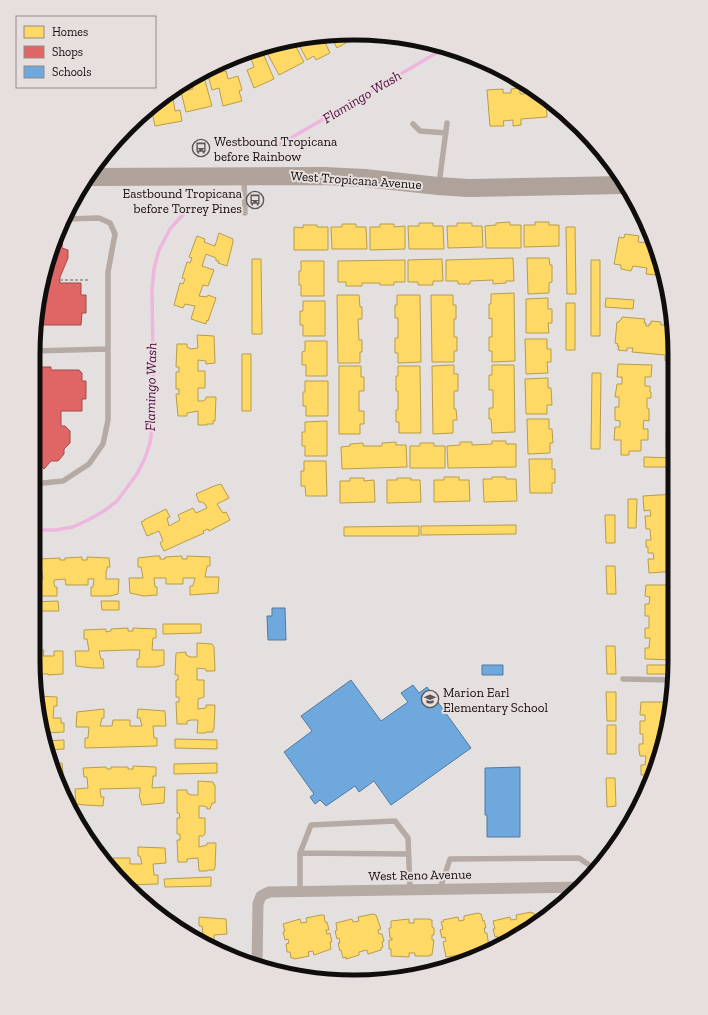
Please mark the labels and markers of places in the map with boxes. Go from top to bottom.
place label: Westbound Tropicana before Rainbow [213,134,338,164]
bus stop icon: Westbound Tropicana before Rainbow [191,138,211,158]
place label: Eastbound Tropicana before Torrey Pines [123,186,243,216]
bus stop icon: Eastbound Tropicana before Torrey Pines [245,190,265,210]
place label: Marion Earl Elementary School [443,685,548,715]
school or university icon: Marion Earl Elementary School [420,689,440,709]

